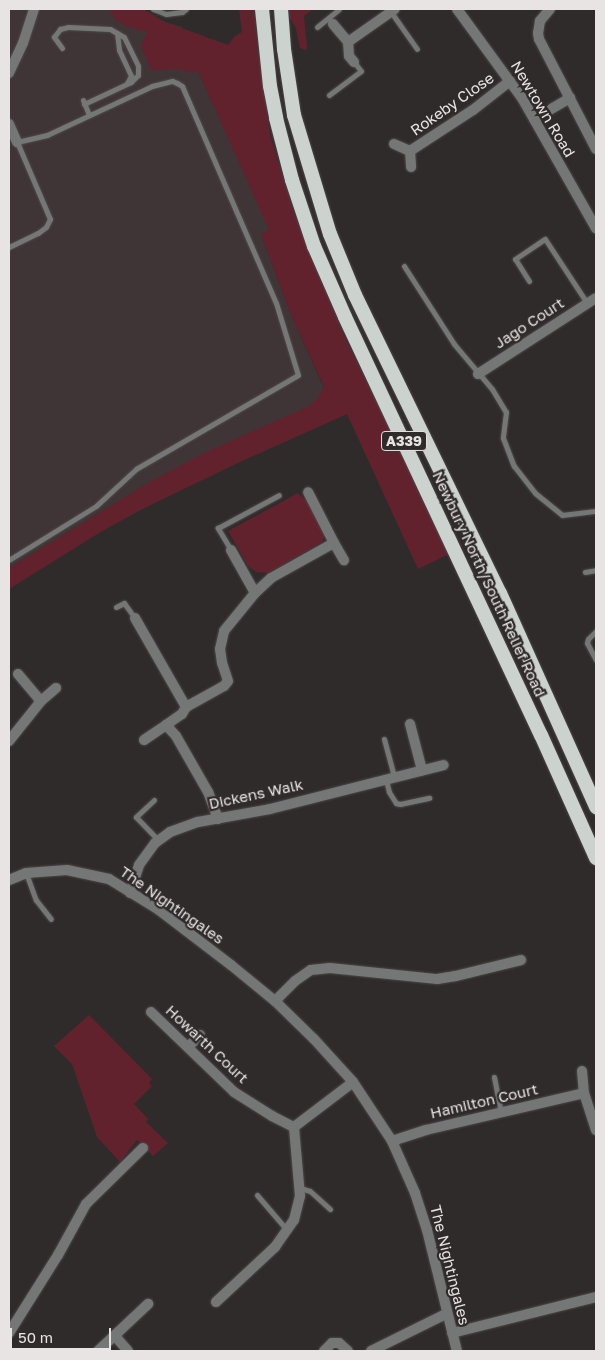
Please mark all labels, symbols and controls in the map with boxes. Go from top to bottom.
street label: Newtown Road [507,58,579,160]
street label: Rokeby Close [407,69,497,139]
street label: Jago Court [491,294,567,352]
road number: A339 [380,430,428,452]
street label: Newbury North/South Relief Road [429,468,549,700]
street label: Dickens Walk [207,775,305,813]
street label: The Nightingales [116,862,228,948]
street label: Howarth Court [162,1001,252,1087]
street label: Hamilton Court [428,1080,540,1122]
street label: The Nightingales [426,1203,474,1327]
scale bar [12,1318,114,1350]
text: 50 m [18,1328,53,1346]

